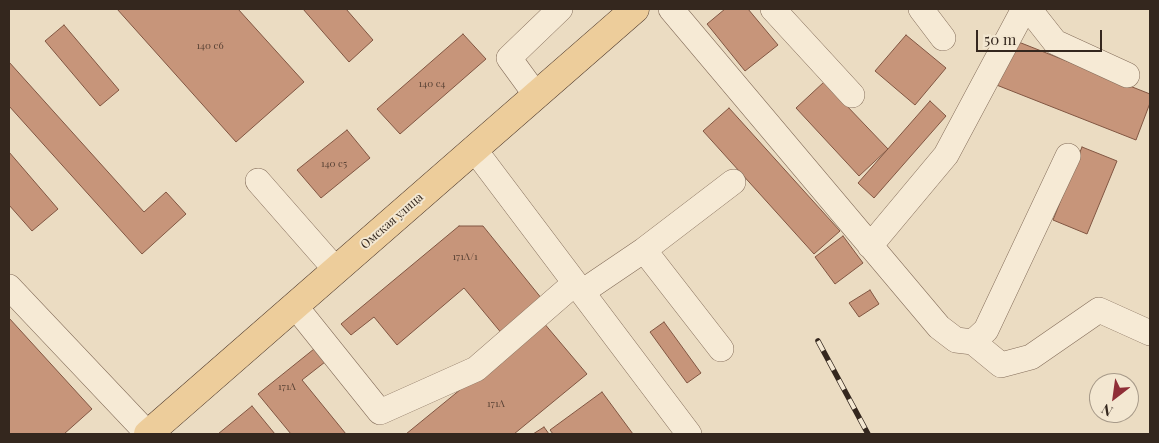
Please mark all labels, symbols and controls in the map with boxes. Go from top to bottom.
scale bar [979,20,1105,52]
text: 50 m [984,29,1016,49]
house number: 140 с6 [196,40,224,52]
house number: 140 с4 [419,78,445,90]
house number: 140 с5 [321,158,347,170]
street label: Омская улица [358,190,426,252]
house number: 171А/1 [452,251,478,263]
north arrow [1089,373,1139,423]
house number: 171А [278,381,296,393]
house number: 171А [487,398,505,410]
text: N [1098,400,1116,421]

